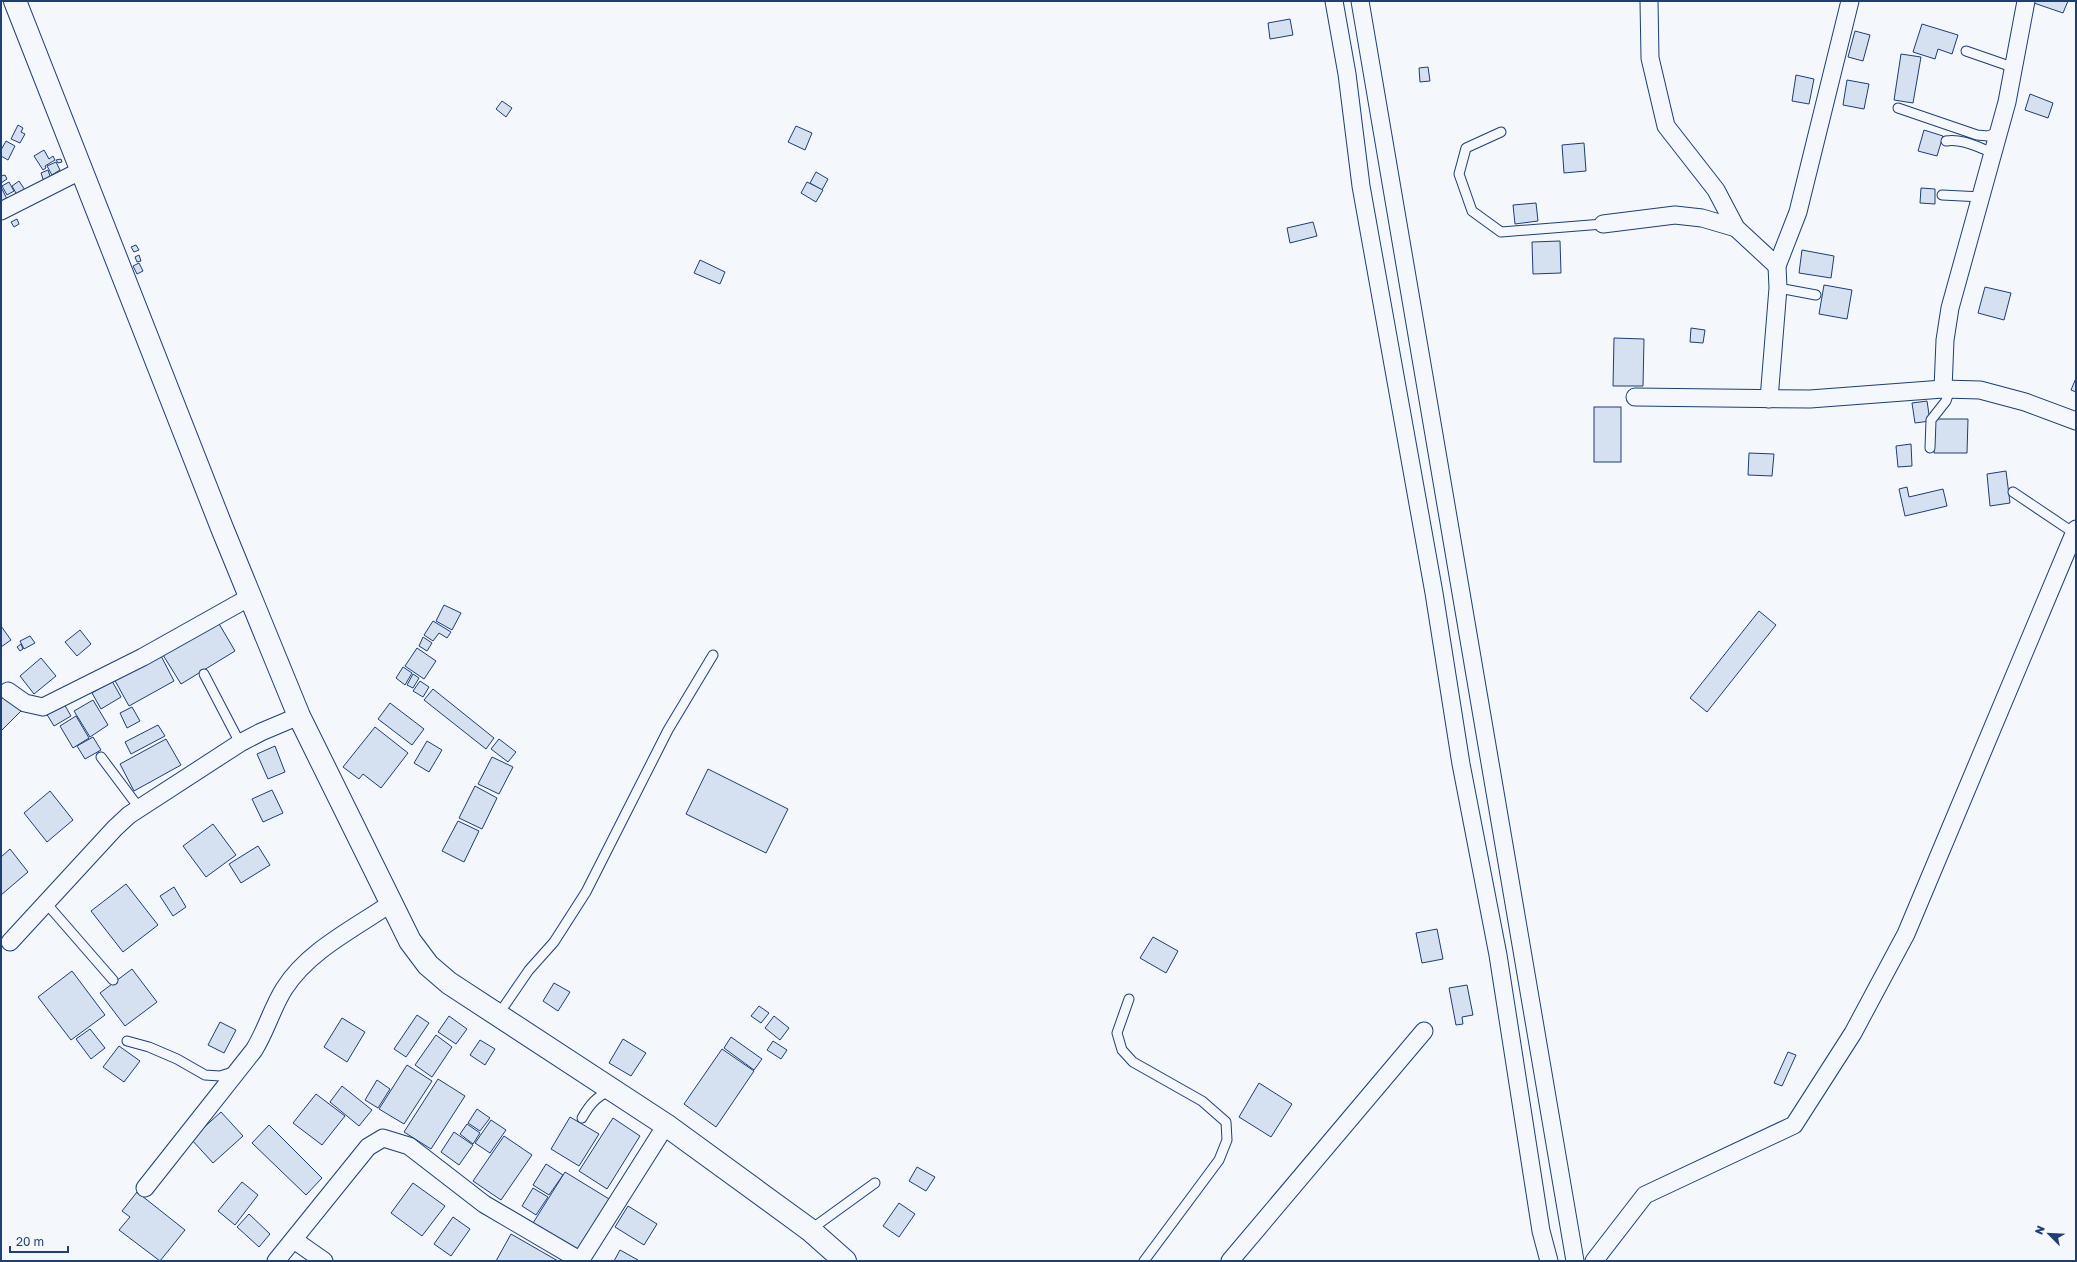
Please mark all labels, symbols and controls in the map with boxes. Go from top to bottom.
north arrow [2029,1214,2069,1254]
text: N [2032,1223,2047,1236]
scale bar [10,1228,68,1254]
text: 20 m [16,1234,44,1249]

